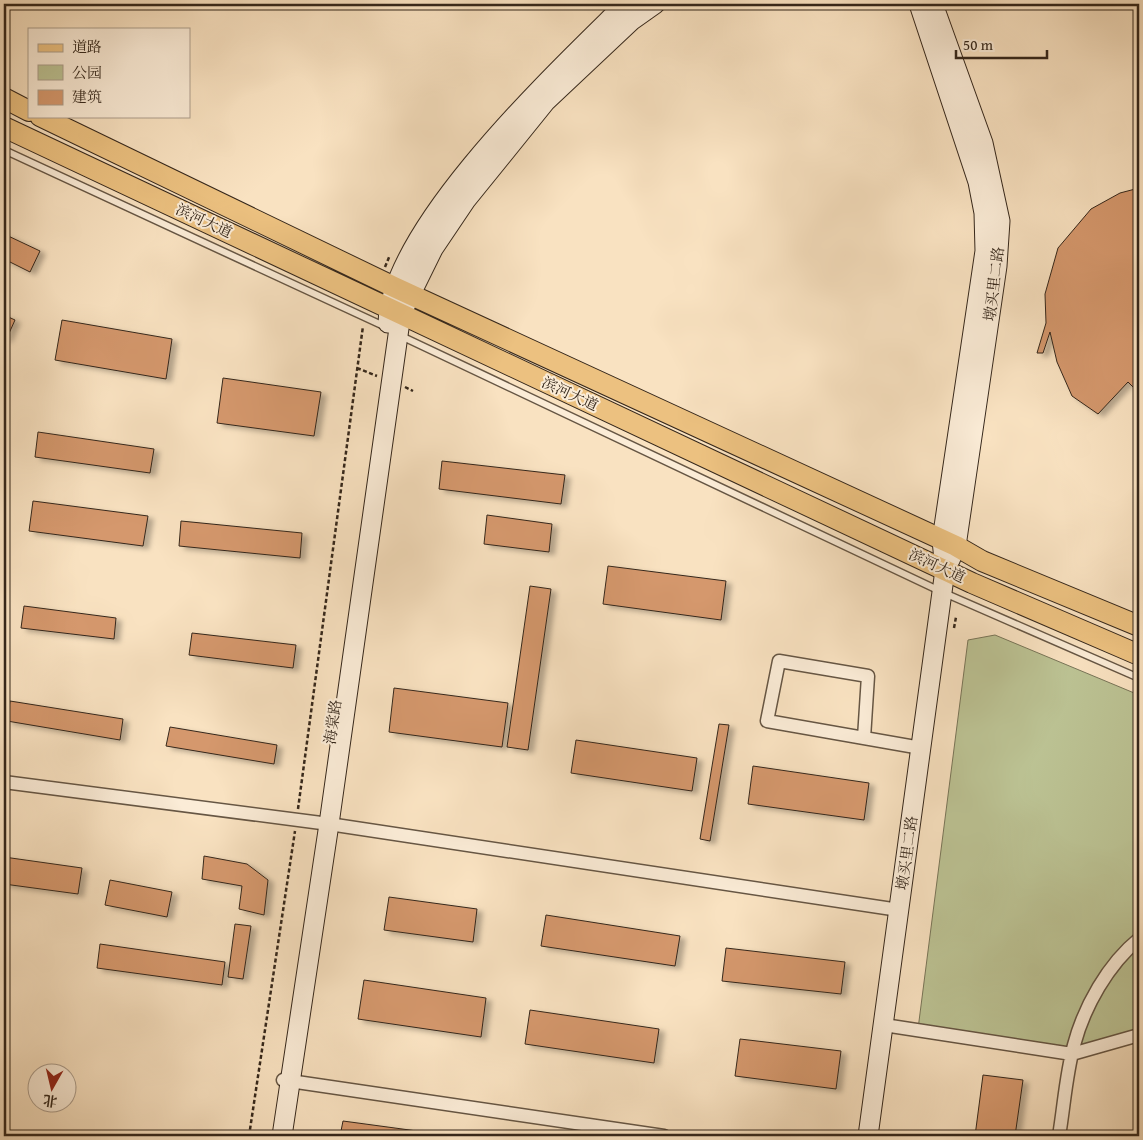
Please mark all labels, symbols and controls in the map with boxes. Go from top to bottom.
legend [28,28,190,118]
scale bar [956,28,1047,60]
text: 50 m [963,34,994,55]
text: 道路 [72,36,102,57]
text: 公园 [72,62,102,83]
text: 建筑 [72,86,102,107]
street label: 滨河大道 [173,198,236,243]
street label: 墩买里二路 [979,245,1008,322]
street label: 滨河大道 [539,371,602,416]
street label: 滨河大道 [906,543,969,588]
street label: 海棠路 [319,698,346,746]
street label: 墩买里二路 [891,814,922,892]
north arrow [28,1062,78,1112]
text: 北 [42,1090,59,1112]

